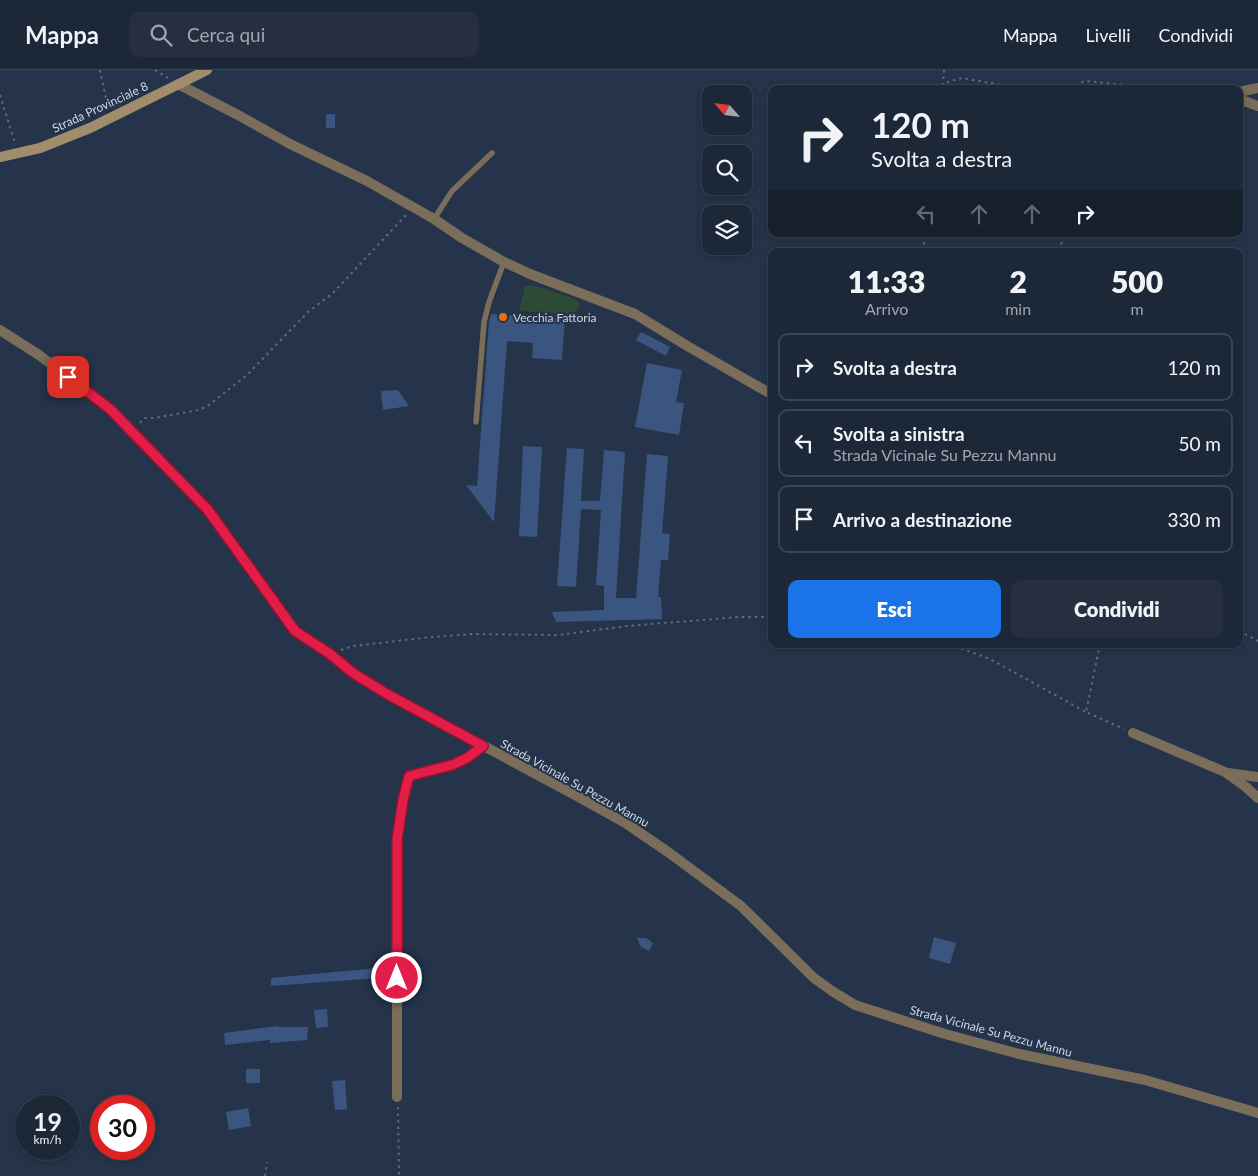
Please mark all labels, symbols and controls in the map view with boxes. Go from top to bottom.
search box [129,12,479,57]
text: Mappa [25,20,99,49]
icon: search [147,21,175,49]
text: Cerca qui [187,23,265,46]
text: Mappa [1003,24,1058,46]
text: Livelli [1086,24,1130,46]
text: Condividi [1158,24,1233,46]
street label: Strada Provinciale 8 [50,78,150,136]
north arrow [702,85,752,135]
map controls [702,85,752,255]
text: 120 m [871,103,970,145]
icon: right [788,105,853,170]
button: search [702,145,752,195]
text: Svolta a destra [871,145,1012,172]
icon: left [912,200,940,228]
icon: ahead [965,200,993,228]
icon: ahead [1018,200,1046,228]
icon: right [1071,200,1099,228]
button: layers [702,205,752,255]
text: 11:33 [848,263,925,299]
text: 2 [1009,263,1027,299]
text: 500 [1111,263,1163,299]
text: Arrivo [865,299,908,318]
text: min [1005,299,1031,318]
text: m [1130,299,1144,318]
place label: Vecchia Fattoria [513,310,597,325]
marker: Vecchia Fattoria [497,311,509,323]
icon: right [790,353,818,381]
pin [47,356,89,398]
text: Svolta a destra [833,356,957,379]
text: 120 m [1167,356,1221,379]
icon: arrive [54,363,82,391]
text: Svolta a sinistra [833,422,965,445]
icon: left [790,429,818,457]
text: 50 m [1178,432,1221,455]
text: Strada Vicinale Su Pezzu Mannu [833,445,1056,464]
icon: arrive [790,505,818,533]
text: Arrivo a destinazione [833,508,1012,531]
text: 330 m [1167,508,1221,531]
button: Esci [788,580,1001,638]
button: Condividi [1011,580,1223,638]
street label: Strada Vicinale Su Pezzu Mannu [498,736,652,830]
position arrow [370,951,422,1003]
street label: Strada Vicinale Su Pezzu Mannu [908,1002,1074,1060]
speed limit sign: 30 [90,1095,155,1160]
text: 19 [33,1106,62,1136]
text: km/h [33,1132,62,1147]

